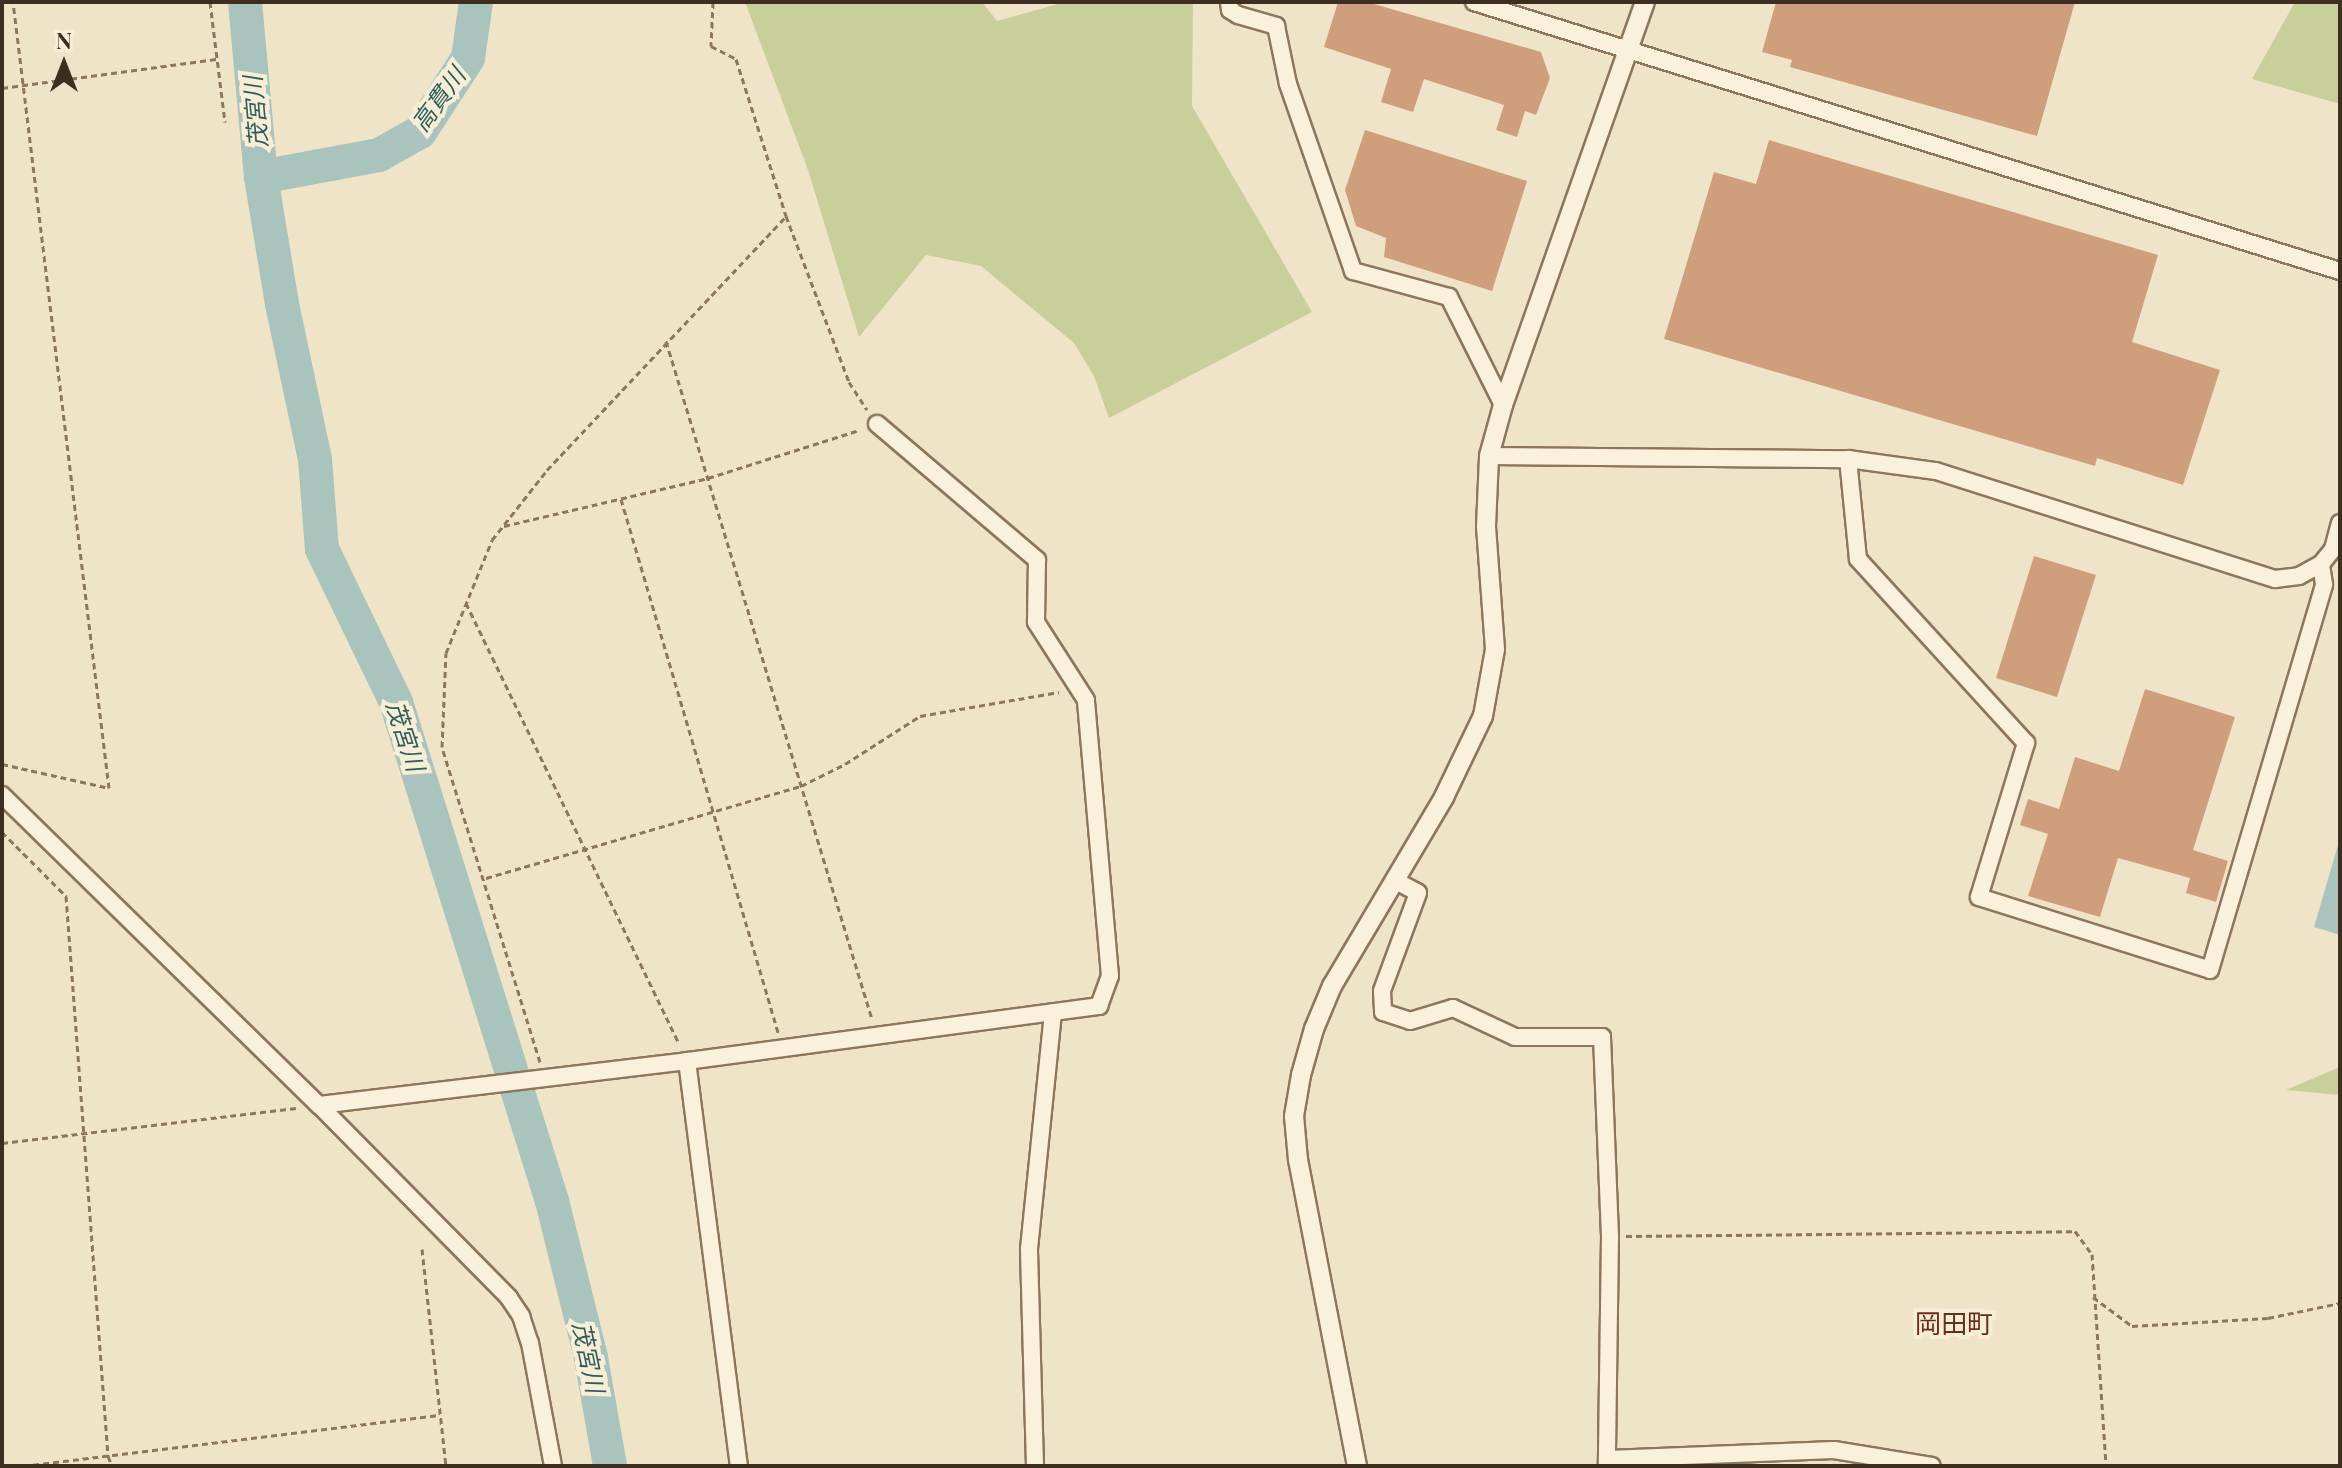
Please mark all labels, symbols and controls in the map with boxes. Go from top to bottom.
north arrow [24,24,104,104]
text: N [56,25,72,55]
water label: 高貫川 [405,61,471,137]
water label: 茂宮川 [238,75,272,149]
water label: 茂宮川 [381,697,431,775]
district label: 岡田町 [1915,1307,1993,1339]
water label: 茂宮川 [567,1319,611,1395]

